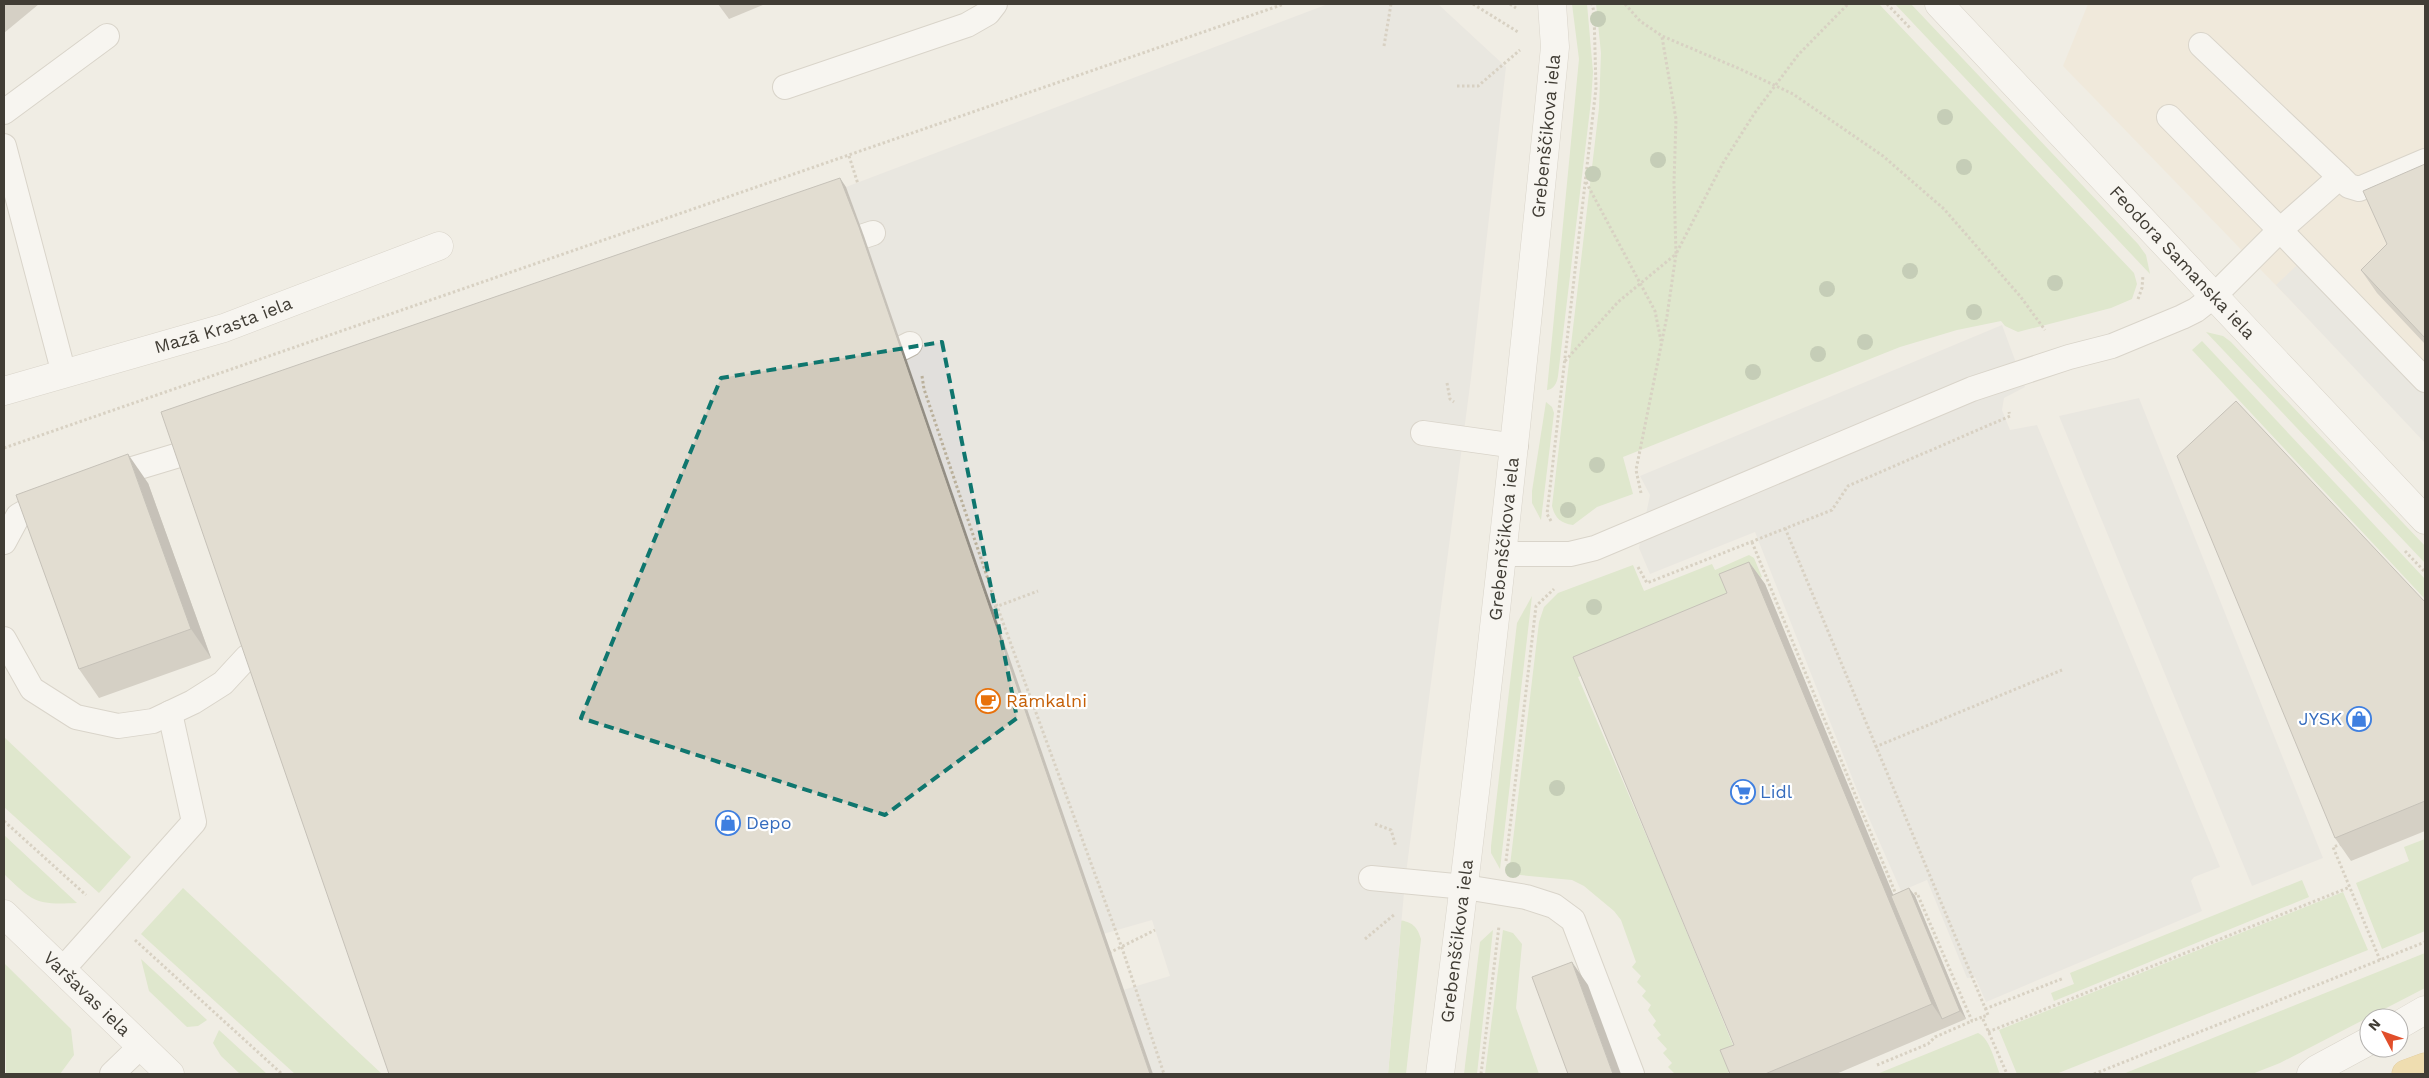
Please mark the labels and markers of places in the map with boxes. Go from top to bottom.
cafe icon: Rāmkalni [975,688,1001,714]
place label: Rāmkalni [1006,690,1087,711]
shop icon: JYSK [2346,706,2372,732]
place label: JYSK [2299,708,2342,729]
supermarket icon: Lidl [1730,779,1756,805]
place label: Lidl [1760,781,1793,802]
shop icon: Depo [715,810,741,836]
place label: Depo [746,812,791,833]

